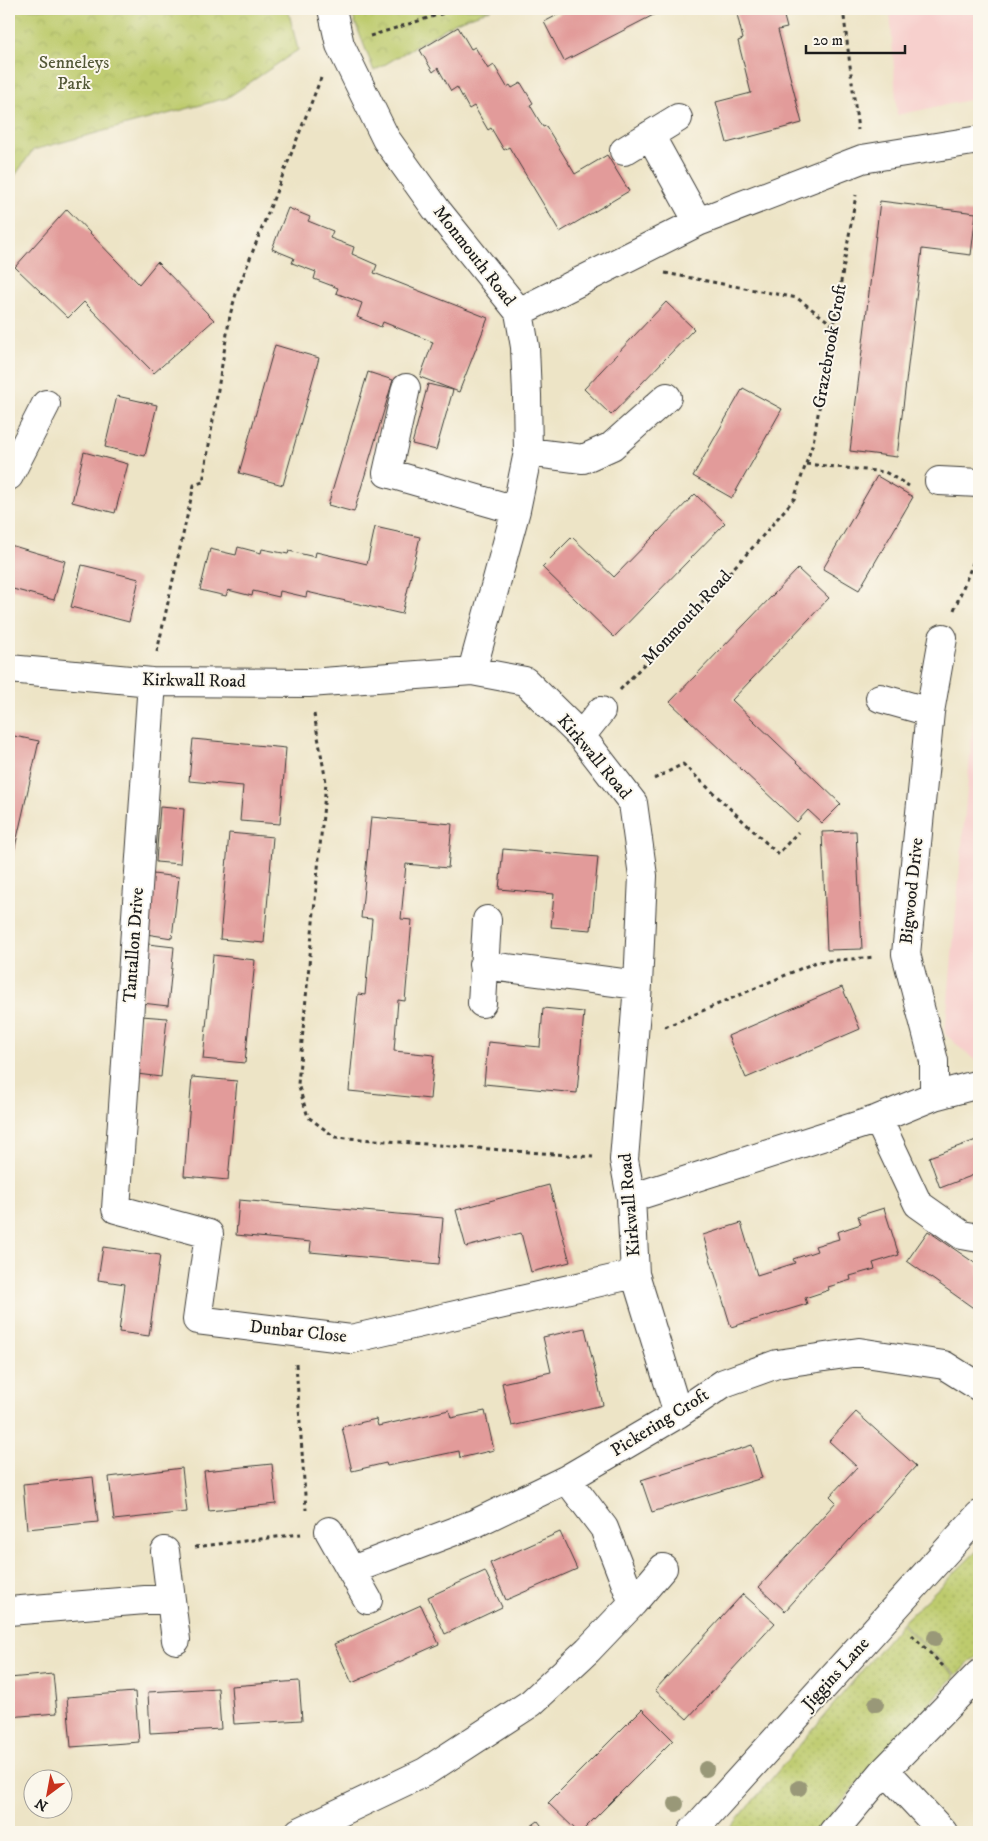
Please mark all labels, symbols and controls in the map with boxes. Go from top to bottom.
scale bar [806,22,904,54]
text: 20 m [813,31,843,50]
park label: Senneleys Park [39,52,109,95]
street label: Monmouth Road [428,201,520,311]
street label: Grazebrook Croft [808,282,852,410]
street label: Monmouth Road [637,566,737,670]
street label: Kirkwall Road [142,669,246,693]
street label: Kirkwall Road [552,710,636,804]
street label: Bigwood Drive [895,837,929,945]
street label: Tantallon Drive [119,887,149,1003]
street label: Kirkwall Road [615,1152,645,1258]
street label: Dunbar Close [248,1316,348,1348]
street label: Pickering Croft [607,1384,713,1462]
street label: Jiggins Lane [796,1633,874,1716]
north arrow [22,1768,72,1818]
text: N [32,1793,51,1815]

